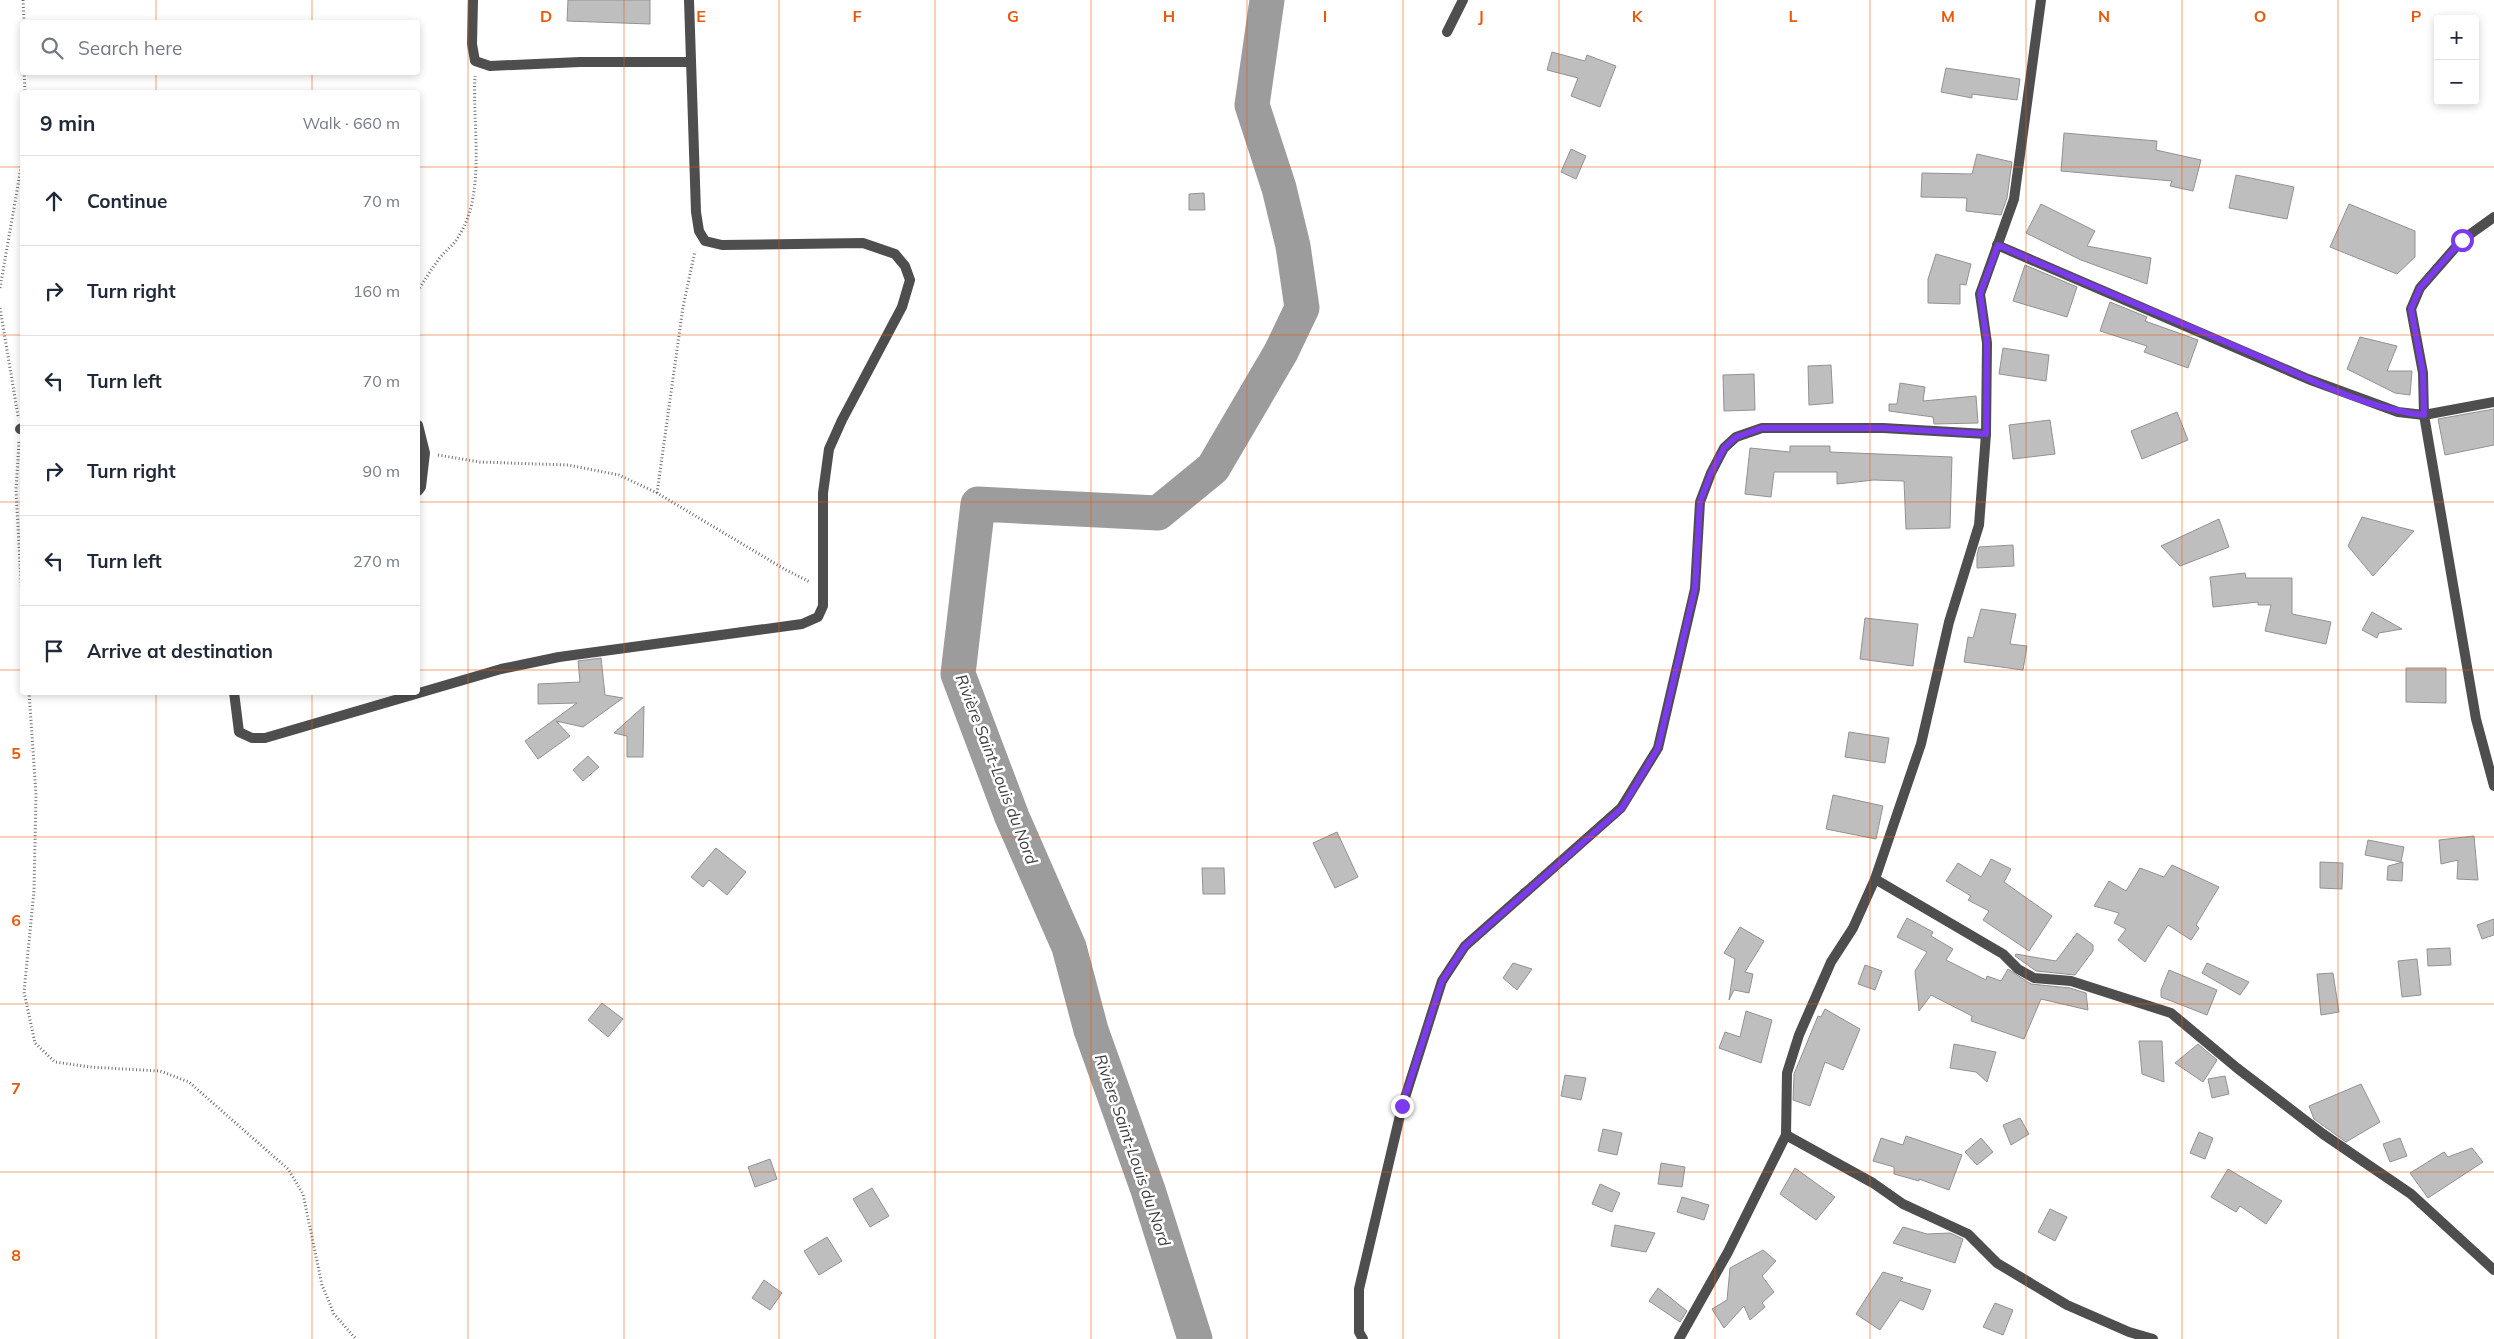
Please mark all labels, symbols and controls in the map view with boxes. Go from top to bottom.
text: D [540,6,552,26]
text: E [696,6,706,26]
text: F [852,6,862,26]
text: G [1007,6,1019,26]
text: H [1163,6,1175,26]
text: I [1323,6,1327,26]
text: J [1478,6,1484,26]
text: K [1632,6,1644,26]
text: L [1789,6,1798,26]
text: M [1941,6,1955,26]
text: N [2098,6,2110,26]
text: O [2254,6,2266,26]
text: P [2411,6,2422,26]
map controls [2434,15,2479,105]
button: + [2434,15,2479,60]
search box [20,20,420,75]
icon: search [38,34,66,62]
text: Search here [78,36,182,60]
button: − [2434,60,2479,105]
text: 9 min [40,110,95,136]
text: Walk · 660 m [302,113,400,133]
icon: ahead [40,187,68,215]
text: Continue [87,189,167,213]
text: 70 m [363,191,400,211]
route start [2451,229,2474,252]
icon: right [40,277,68,305]
text: Turn right [87,279,176,303]
text: 160 m [353,281,400,301]
icon: left [40,367,68,395]
text: Turn left [87,369,162,393]
text: 70 m [363,371,400,391]
icon: right [40,457,68,485]
text: Turn right [87,459,176,483]
text: 90 m [363,461,400,481]
icon: left [40,547,68,575]
text: Turn left [87,549,162,573]
text: 270 m [353,551,400,571]
icon: arrive [40,637,68,665]
text: Arrive at destination [87,639,273,663]
water label: Rivière Saint-Louis du Nord [951,671,1043,867]
text: 5 [11,743,21,763]
text: 6 [11,910,21,930]
water label: Rivière Saint-Louis du Nord [1091,1051,1175,1249]
text: 7 [11,1078,21,1098]
route end [1391,1095,1414,1118]
text: 8 [11,1245,21,1265]

